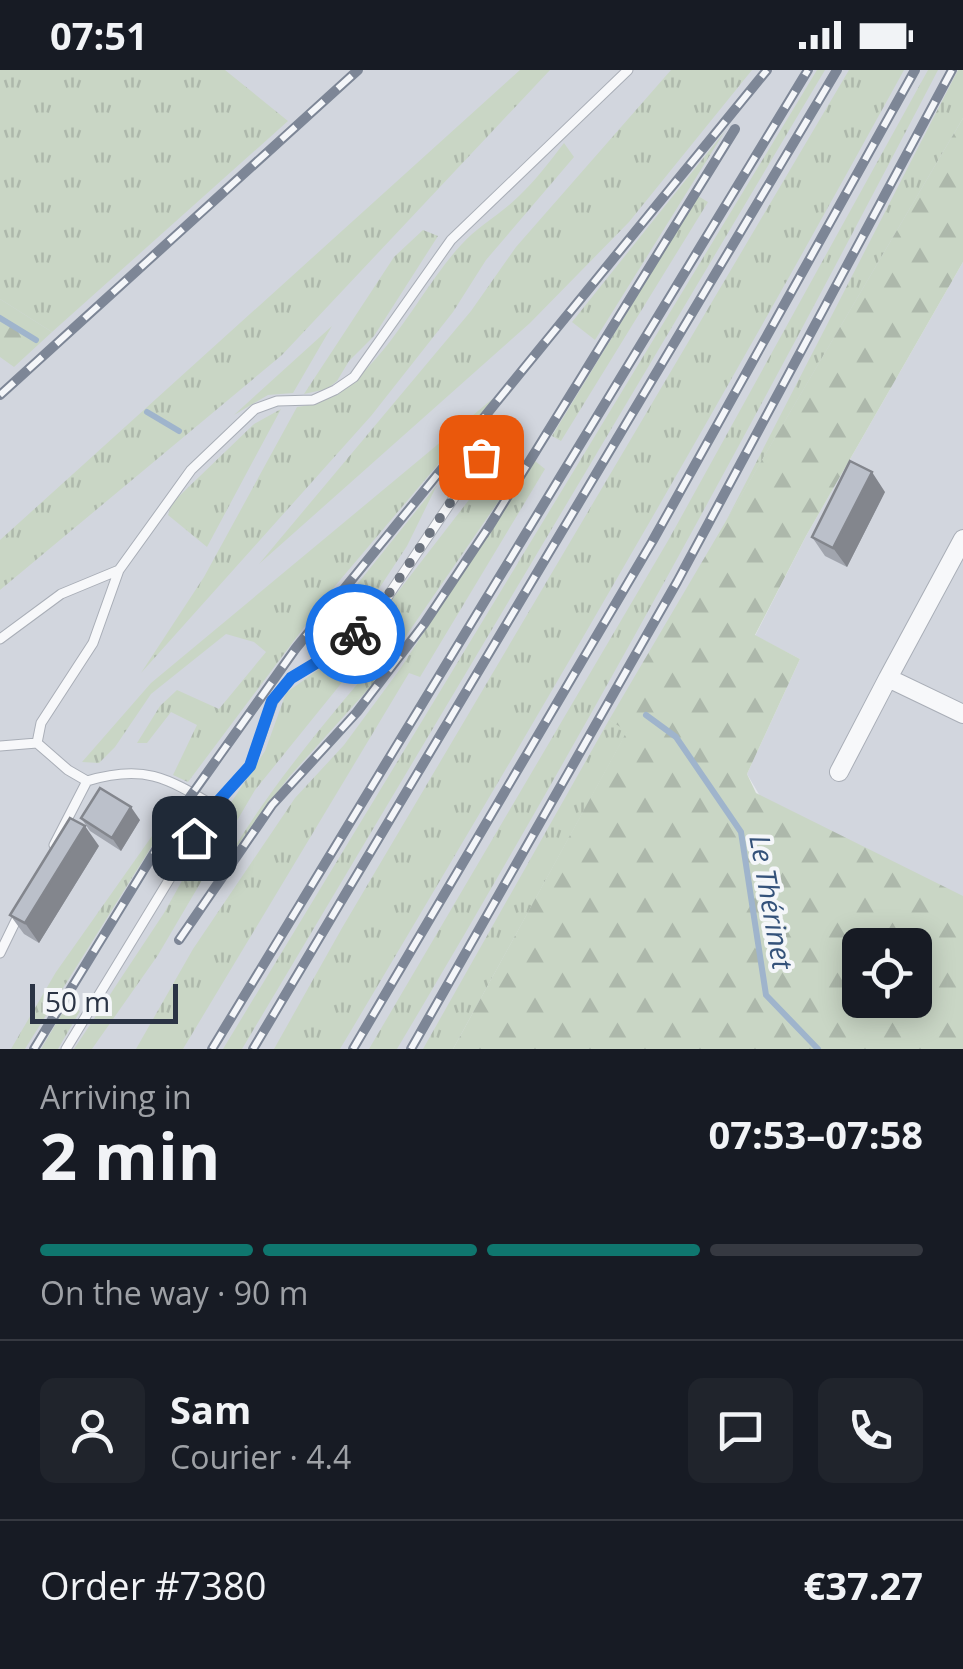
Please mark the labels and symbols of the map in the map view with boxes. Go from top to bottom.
pin [439,415,524,500]
courier [305,584,405,684]
pin [152,796,237,881]
water label: Le Thérinet [741,832,803,974]
scale bar [30,979,178,1024]

